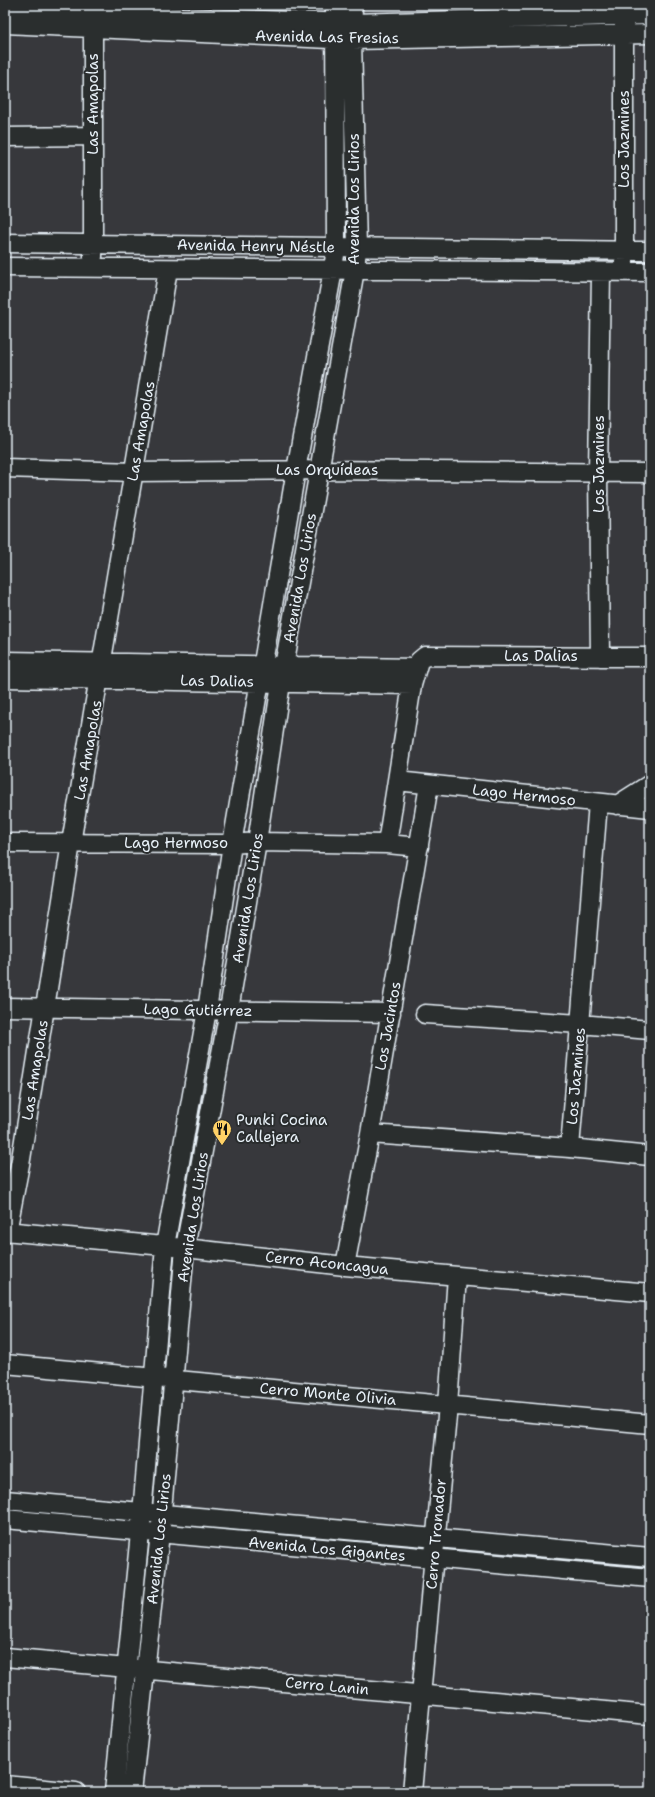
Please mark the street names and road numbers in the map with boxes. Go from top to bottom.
street label: Avenida Las Fresias [255,26,399,48]
street label: Las Amapolas [83,53,103,155]
street label: Los Jazmines [614,90,634,188]
street label: Avenida Los Lirios [344,133,364,265]
street label: Avenida Henry Néstle [177,235,335,257]
street label: Las Amapolas [122,379,160,483]
street label: Los Jazmines [589,415,609,513]
street label: Las Orquídeas [276,460,378,480]
street label: Avenida Los Lirios [279,511,321,645]
street label: Las Dalias [504,646,578,666]
street label: Las Dalias [180,670,254,692]
street label: Las Amapolas [69,698,107,802]
street label: Lago Hermoso [471,780,577,810]
street label: Avenida Los Lirios [228,831,268,965]
street label: Lago Hermoso [124,833,228,853]
street label: Los Jacintos [370,980,406,1072]
street label: Lago Gutiérrez [143,999,253,1021]
street label: Las Amapolas [17,1018,53,1122]
street label: Los Jazmines [562,1026,590,1126]
street label: Avenida Los Lirios [173,1150,213,1284]
street label: Cerro Aconcagua [264,1247,390,1279]
street label: Cerro Monte Olivia [259,1378,398,1410]
street label: Avenida Los Lirios [142,1472,176,1606]
street label: Cerro Tronador [421,1478,451,1590]
street label: Avenida Los Gigantes [247,1532,407,1566]
street label: Cerro Lanin [284,1672,370,1700]

